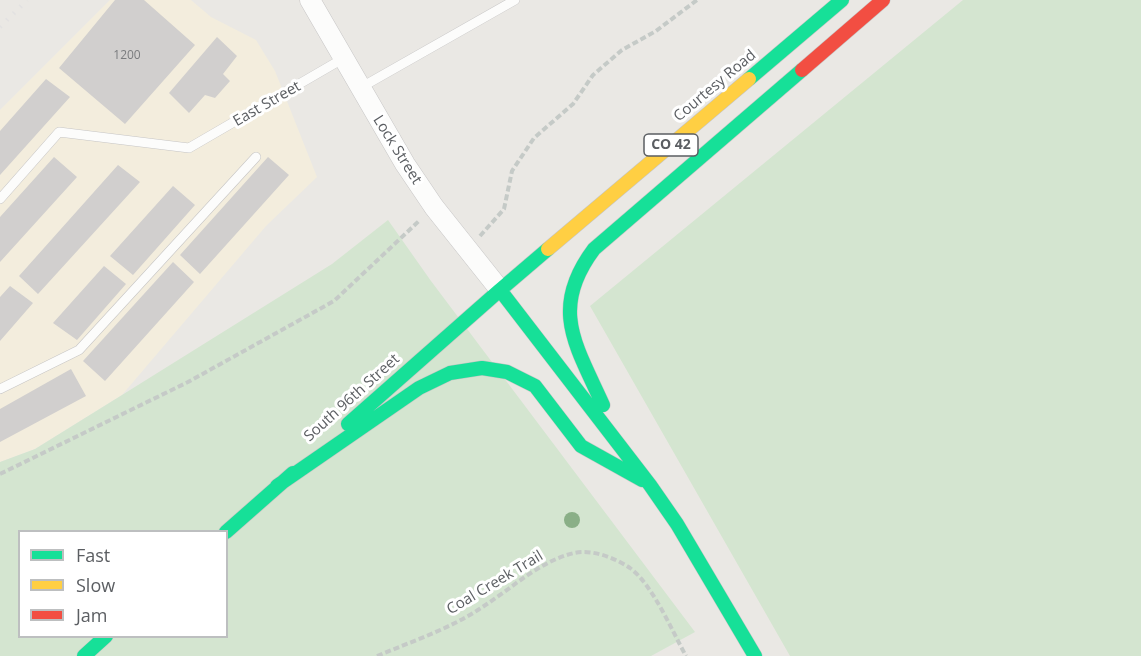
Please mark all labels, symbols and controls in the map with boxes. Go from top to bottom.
street label: Courtesy Road [670,46,760,126]
house number: 1200 [113,49,141,63]
street label: East Street [230,77,304,131]
street label: Lock Street [369,112,425,188]
road number: CO 42 [644,134,698,156]
street label: South 96th Street [301,350,403,446]
legend [18,530,228,638]
text: Fast [76,543,110,567]
street label: Coal Creek Trail [444,547,546,619]
text: Slow [76,573,115,597]
text: Jam [76,603,108,627]

